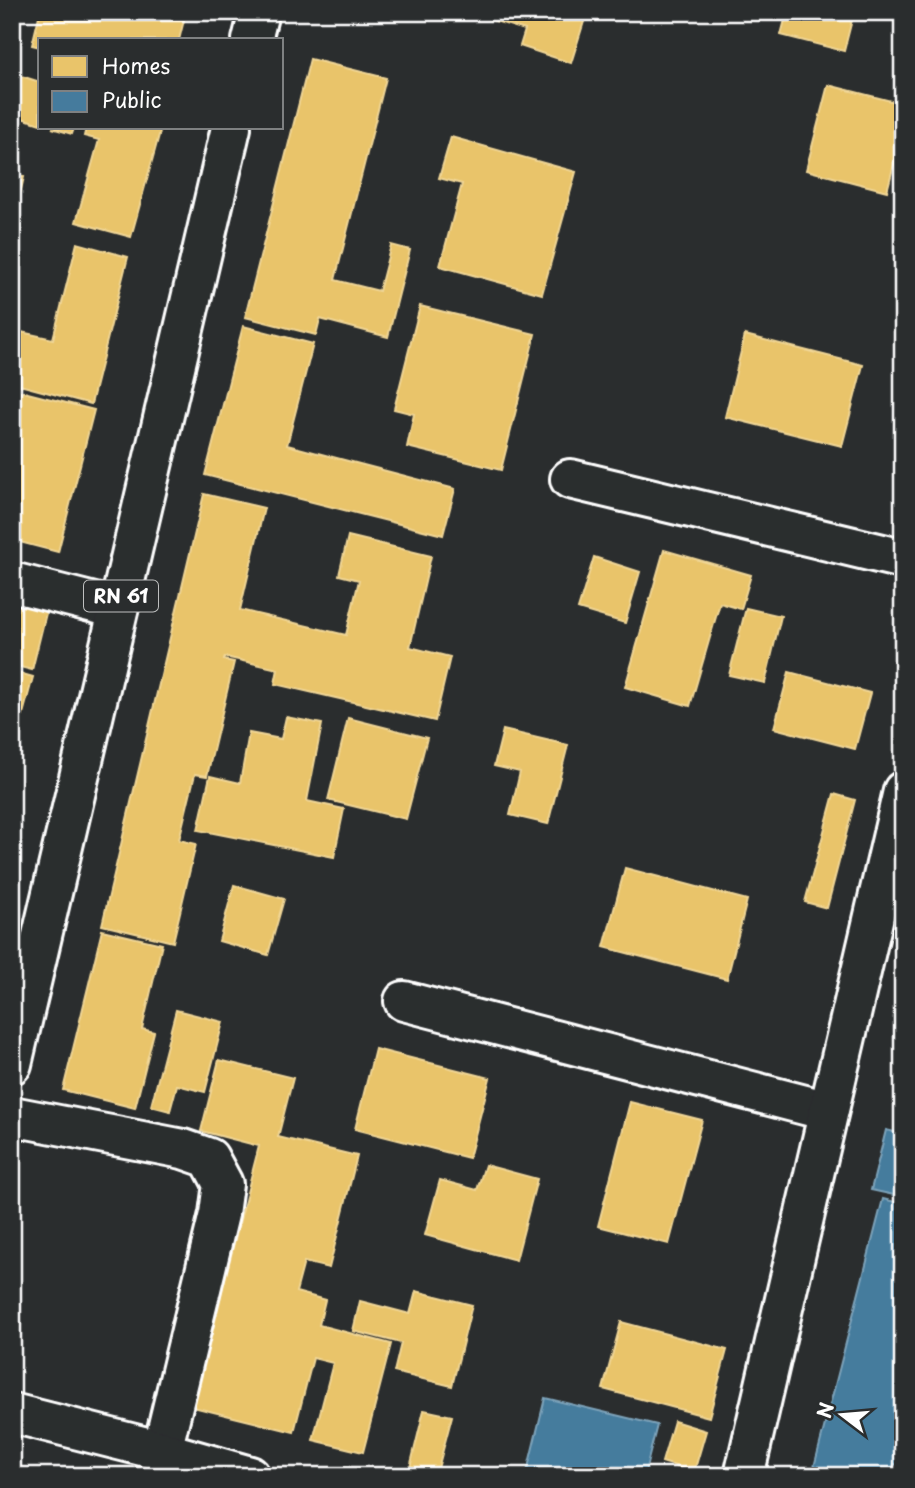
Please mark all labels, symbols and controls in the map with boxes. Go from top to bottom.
legend [38,38,284,130]
text: Homes [102,49,170,81]
text: Public [102,83,162,115]
road number: RN 61 [84,580,158,611]
north arrow [806,1380,876,1450]
text: N [809,1399,840,1421]

